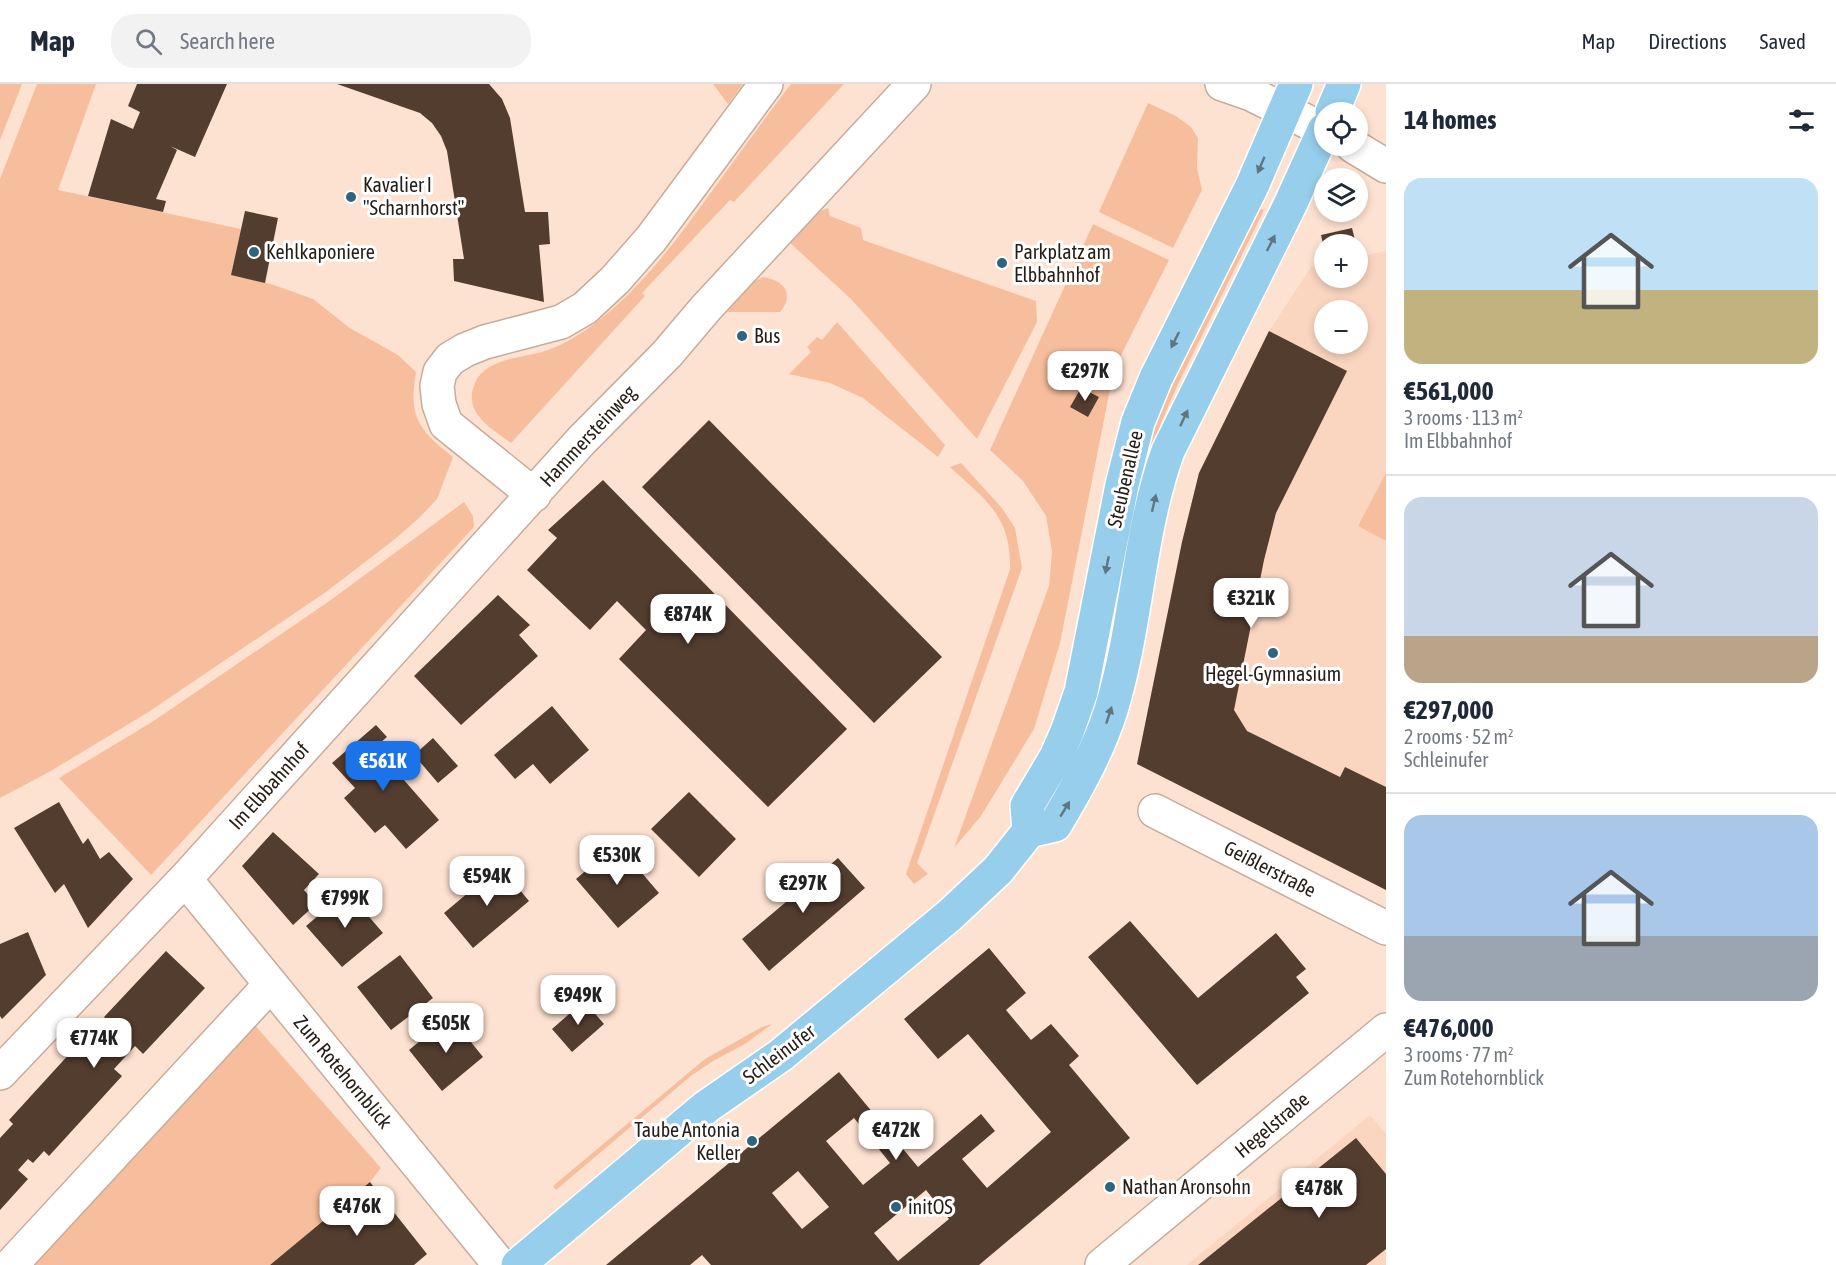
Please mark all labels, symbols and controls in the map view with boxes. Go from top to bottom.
search box [111,14,531,68]
text: Map [30,25,75,57]
icon: search [132,25,165,58]
text: Search here [180,28,275,54]
text: Map [1581,29,1615,53]
text: Directions [1648,29,1727,53]
text: Saved [1760,29,1806,53]
map controls [1314,102,1368,354]
button: locate [1314,102,1368,156]
icon: filters [1785,104,1818,137]
text: 14 homes [1404,105,1497,135]
one-way arrow [1256,156,1266,174]
button: layers [1314,168,1368,222]
place label: Kavalier I "Scharnhorst" [363,173,464,219]
marker: Kavalier I "Scharnhorst" [344,190,358,204]
icon: home [1557,217,1665,325]
button: + [1314,234,1368,288]
one-way arrow [1266,235,1276,252]
place label: Kehlkaponiere [266,240,375,263]
place label: Parkplatz am Elbbahnhof [1014,240,1111,286]
marker: Kehlkaponiere [247,245,261,259]
marker: Parkplatz am Elbbahnhof [995,256,1009,270]
button: − [1314,300,1368,354]
place label: Bus [754,324,780,347]
marker: Bus [735,329,749,343]
one-way arrow [1171,331,1180,348]
pin: €297K [1043,351,1127,402]
text: €297K [1062,359,1109,382]
text: €561,000 [1404,376,1494,406]
street label: Hammersteinweg [535,380,641,491]
text: 3 rooms · 113 m² [1404,406,1523,429]
one-way arrow [1180,409,1189,426]
street label: Steubenallee [1102,428,1147,530]
text: Im Elbbahnhof [1404,429,1512,452]
one-way arrow [1149,494,1159,513]
icon: home [1557,536,1665,644]
one-way arrow [1102,556,1111,575]
pin: €321K [1209,578,1293,629]
text: €321K [1228,586,1275,609]
pin: €874K [646,594,730,645]
text: €874K [665,602,712,625]
marker: Hegel-Gymnasium [1266,646,1280,660]
place label: Hegel-Gymnasium [1205,662,1341,685]
text: €297,000 [1404,695,1494,725]
one-way arrow [1105,706,1114,724]
text: 2 rooms · 52 m² [1404,725,1514,748]
street label: Im Elbbahnhof [224,737,314,834]
pin: €561K [341,741,425,792]
text: Schleinufer [1404,748,1488,771]
text: €561K [360,749,407,772]
one-way arrow [1059,801,1070,817]
pin: €530K [575,835,659,886]
street label: Geißlerstraße [1221,836,1320,901]
text: €530K [594,843,641,866]
icon: home [1557,854,1665,962]
pin: €594K [445,856,529,907]
pin: €297K [761,863,845,914]
text: €594K [464,864,511,887]
text: €297K [780,871,827,894]
pin: €799K [303,878,387,929]
text: €799K [322,886,369,909]
pin: €949K [536,975,620,1026]
text: €949K [555,983,602,1006]
pin: €505K [404,1003,488,1054]
street label: Zum Rotehornblick [290,1011,397,1133]
text: €505K [423,1011,470,1034]
text: €476,000 [1404,1013,1494,1043]
pin: €774K [52,1018,136,1069]
street label: Schleinufer [738,1018,820,1088]
text: €774K [71,1026,118,1049]
text: 3 rooms · 77 m² [1404,1043,1514,1066]
text: Zum Rotehornblick [1404,1066,1544,1089]
street label: Hegelstraße [1230,1087,1313,1162]
pin: €472K [854,1110,938,1161]
place label: Taube Antonia Keller [634,1118,741,1164]
text: €472K [873,1118,920,1141]
marker: Taube Antonia Keller [745,1134,759,1148]
pin: €478K [1277,1168,1361,1219]
place label: Nathan Aronsohn [1122,1175,1251,1198]
text: €478K [1296,1176,1343,1199]
marker: Nathan Aronsohn [1103,1180,1117,1194]
pin: €476K [315,1186,399,1237]
text: €476K [334,1194,381,1217]
place label: initOS [908,1195,953,1218]
marker: initOS [889,1200,903,1214]

